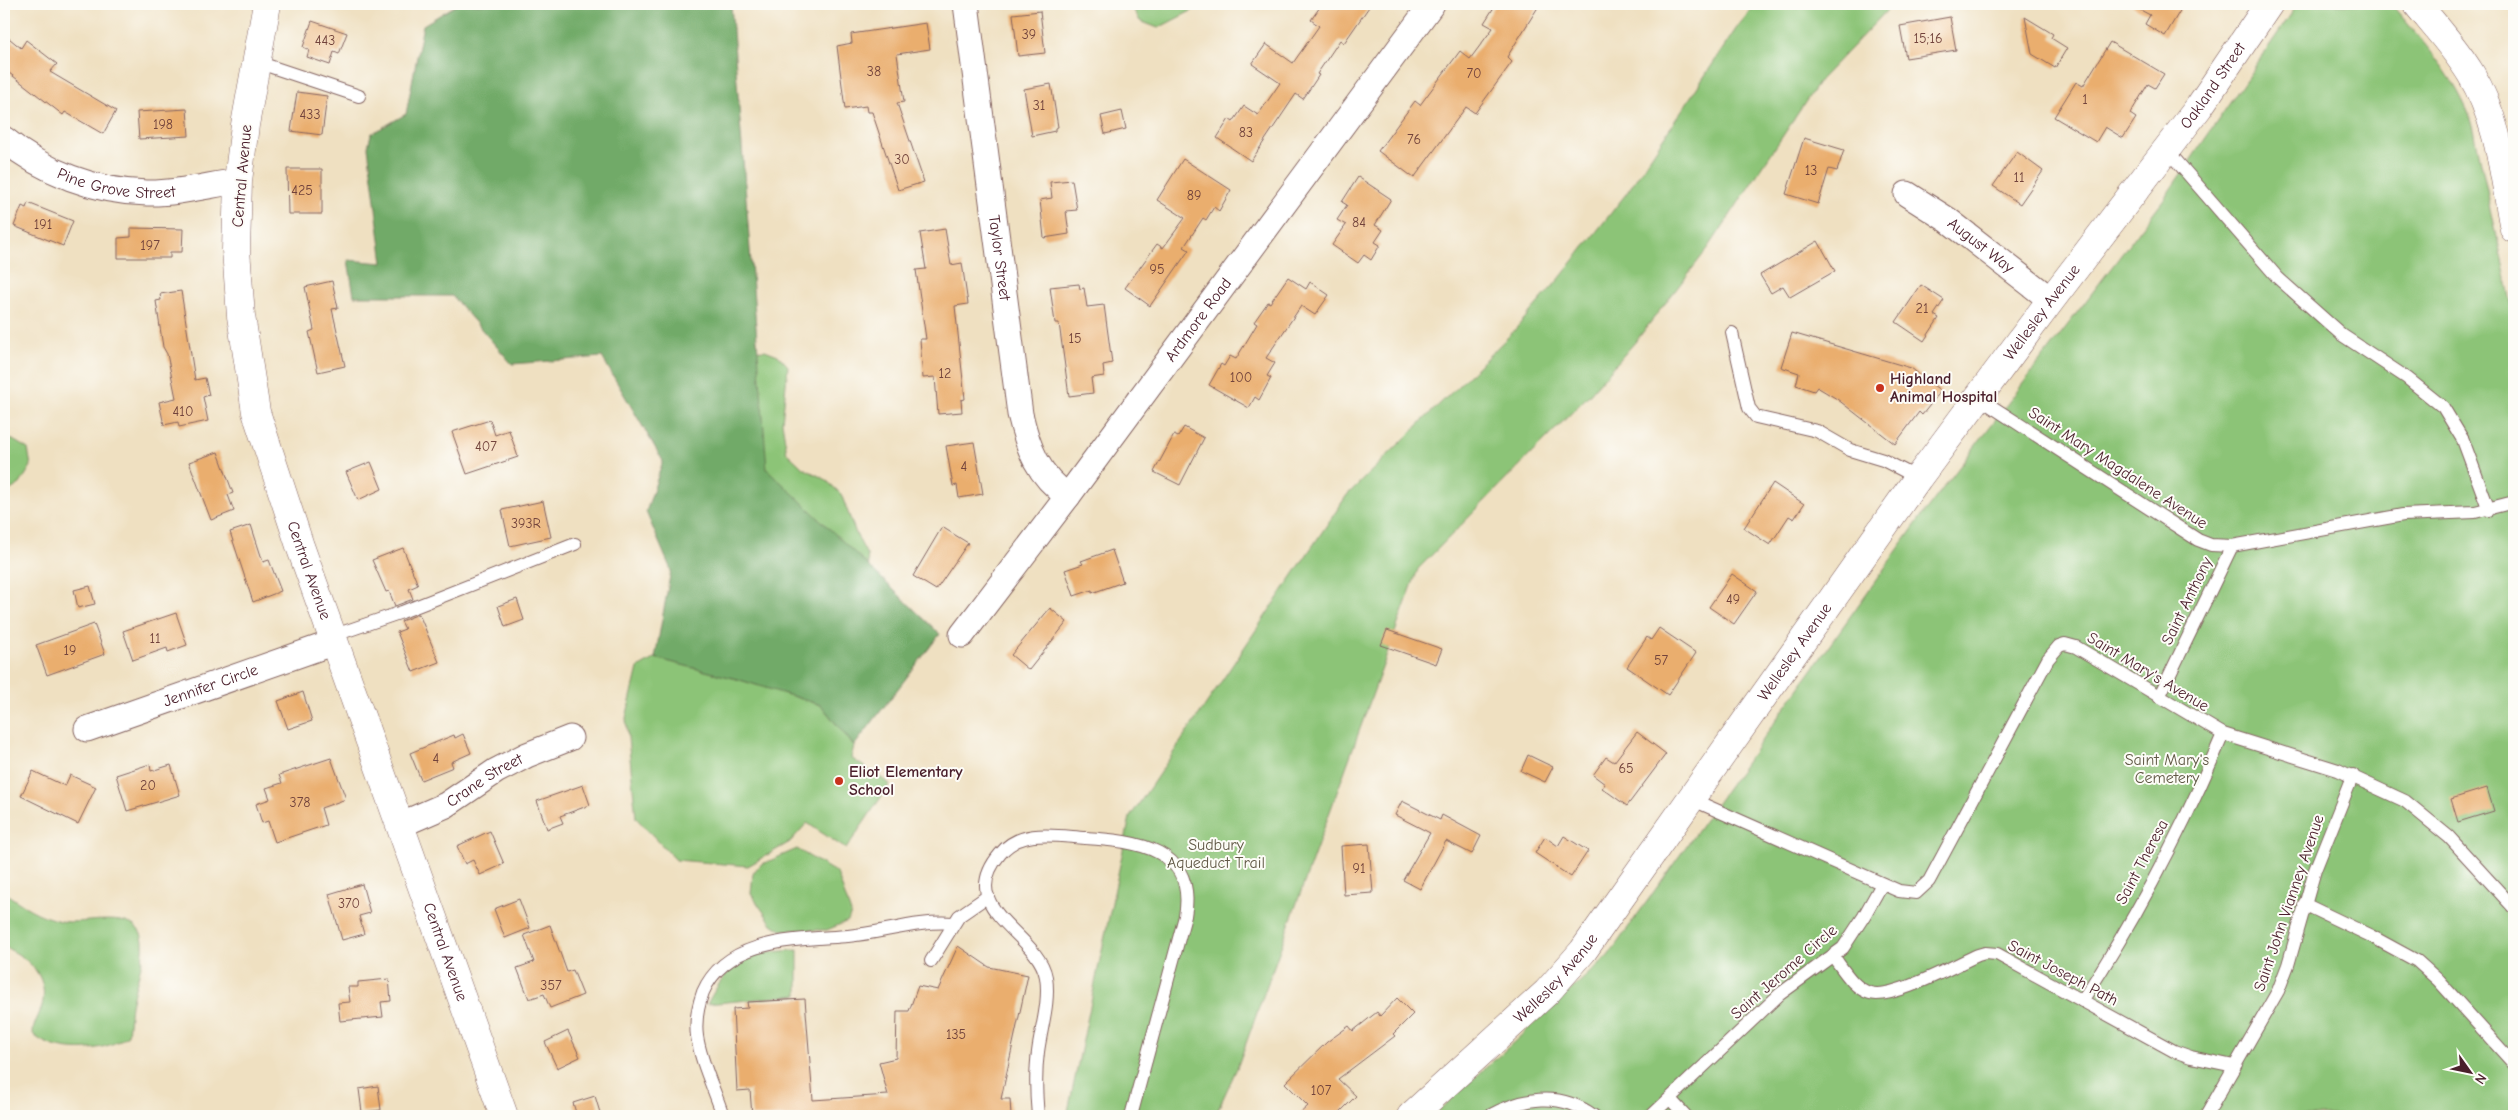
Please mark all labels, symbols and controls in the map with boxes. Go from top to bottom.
house number: 39 [1022,26,1036,43]
house number: 15;16 [1913,30,1943,47]
house number: 443 [315,32,335,49]
street label: Oakland Street [2177,39,2249,132]
house number: 38 [867,63,881,80]
house number: 70 [1466,65,1482,82]
house number: 1 [2082,91,2088,108]
house number: 31 [1033,97,1045,114]
house number: 433 [300,106,320,123]
house number: 198 [153,116,173,133]
street label: Central Avenue [229,124,255,228]
house number: 83 [1239,124,1253,141]
house number: 76 [1407,131,1421,148]
house number: 30 [894,151,910,168]
house number: 13 [1805,162,1817,179]
street label: Pine Grove Street [54,164,177,202]
house number: 11 [2013,169,2025,186]
house number: 425 [291,182,313,199]
house number: 89 [1187,187,1201,204]
street label: Taylor Street [985,214,1014,302]
house number: 84 [1352,214,1366,231]
street label: August Way [1944,214,2018,277]
house number: 191 [34,216,52,233]
house number: 197 [140,237,160,254]
house number: 95 [1149,261,1165,278]
street label: Wellesley Avenue [2000,261,2084,364]
street label: Ardmore Road [1162,274,1235,365]
house number: 21 [1916,300,1928,317]
house number: 15 [1068,330,1082,347]
house number: 12 [939,365,951,382]
house number: 100 [1230,369,1252,386]
place label: Highland Animal Hospital [1890,370,1997,406]
marker: Highland Animal Hospital [1874,382,1886,394]
house number: 410 [173,403,193,420]
street label: Saint Mary Magdalene Avenue [2025,403,2211,533]
house number: 407 [475,438,497,455]
house number: 4 [961,458,968,475]
house number: 393R [511,515,541,532]
street label: Central Avenue [283,519,335,622]
street label: Saint Anthony [2158,553,2216,648]
house number: 49 [1726,591,1740,608]
street label: Wellesley Avenue [1754,600,1835,704]
street label: Saint Mary's Avenue [2084,629,2212,715]
house number: 11 [149,630,161,647]
house number: 19 [64,642,76,659]
house number: 57 [1654,652,1668,669]
street label: Jennifer Circle [161,661,260,711]
house number: 4 [433,750,440,767]
street label: Crane Street [443,750,526,811]
park label: Saint Mary's Cemetery [2125,751,2210,787]
house number: 65 [1618,760,1634,777]
place label: Eliot Elementary School [849,763,963,799]
marker: Eliot Elementary School [833,775,845,787]
house number: 20 [140,777,156,794]
house number: 378 [290,794,310,811]
street label: Saint John Vianney Avenue [2250,812,2328,994]
street label: Saint Theresa [2112,817,2172,907]
park label: Sudbury Aqueduct Trail [1167,836,1265,872]
house number: 91 [1353,860,1365,877]
house number: 370 [338,895,360,912]
street label: Central Avenue [419,900,471,1004]
street label: Saint Jerome Circle [1727,921,1841,1023]
street label: Wellesley Avenue [1510,930,1601,1027]
street label: Saint Joseph Path [2005,936,2121,1010]
house number: 357 [540,977,562,994]
house number: 135 [946,1026,966,1043]
north arrow [2446,1048,2496,1098]
text: N [2471,1070,2490,1087]
house number: 107 [1311,1082,1332,1099]

